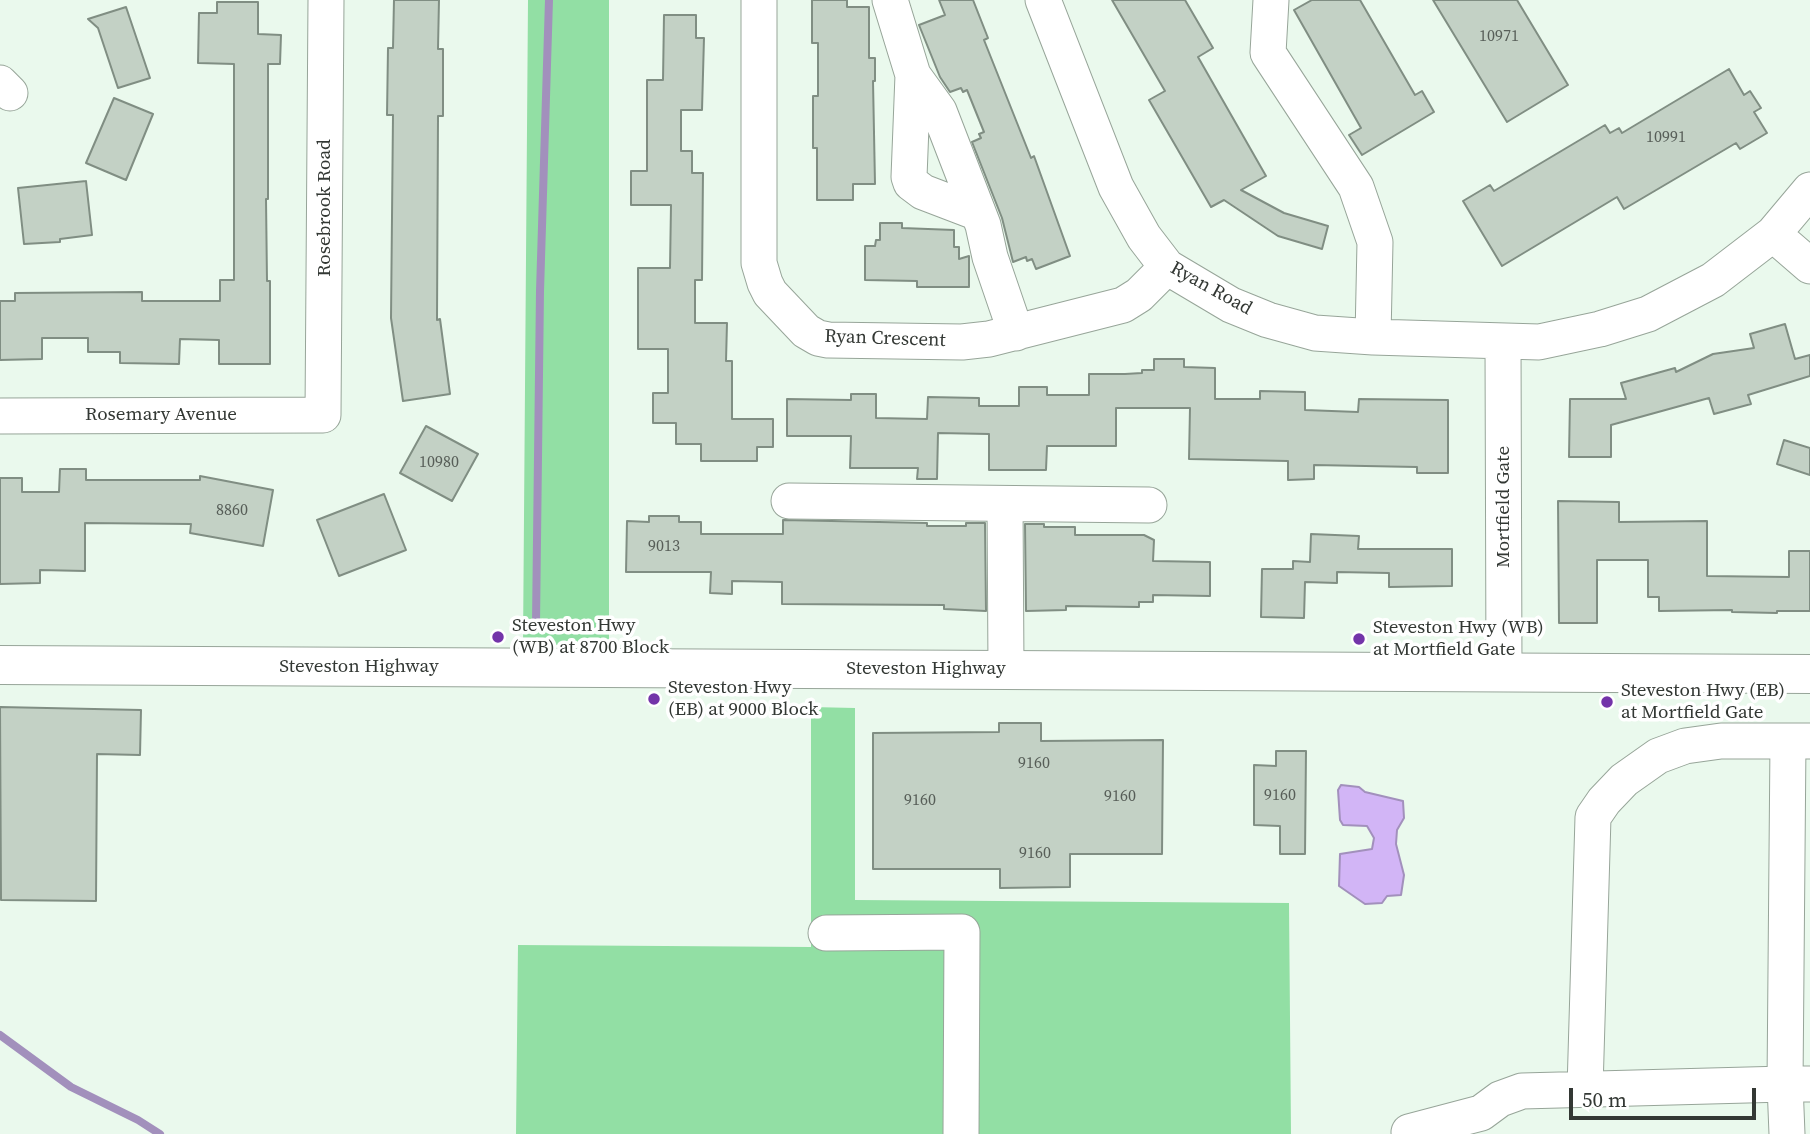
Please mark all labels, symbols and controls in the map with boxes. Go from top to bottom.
house number: 10971 [1479,27,1519,47]
house number: 10991 [1646,128,1686,148]
street label: Rosebrook Road [314,139,336,277]
street label: Ryan Road [1166,257,1256,321]
street label: Ryan Crescent [824,325,946,353]
street label: Rosemary Avenue [85,404,237,426]
street label: Mortfield Gate [1493,446,1515,568]
house number: 10980 [419,453,459,473]
house number: 8860 [216,501,248,521]
house number: 9013 [648,537,680,557]
place label: Steveston Hwy (WB) at 8700 Block [512,615,669,659]
place label: Steveston Hwy (WB) at Mortfield Gate [1373,617,1544,661]
marker: Steveston Hwy (WB) at 8700 Block [490,629,506,645]
marker: Steveston Hwy (WB) at Mortfield Gate [1351,631,1367,647]
street label: Steveston Highway [279,656,439,678]
street label: Steveston Highway [846,658,1006,680]
place label: Steveston Hwy (EB) at 9000 Block [668,677,818,721]
place label: Steveston Hwy (EB) at Mortfield Gate [1621,680,1785,724]
marker: Steveston Hwy (EB) at 9000 Block [646,691,662,707]
marker: Steveston Hwy (EB) at Mortfield Gate [1599,694,1615,710]
house number: 9160 [1018,754,1050,774]
house number: 9160 [1264,786,1296,806]
house number: 9160 [1104,787,1136,807]
house number: 9160 [904,791,936,811]
house number: 9160 [1019,844,1051,864]
scale bar [1572,1074,1759,1118]
text: 50 m [1582,1085,1627,1114]

